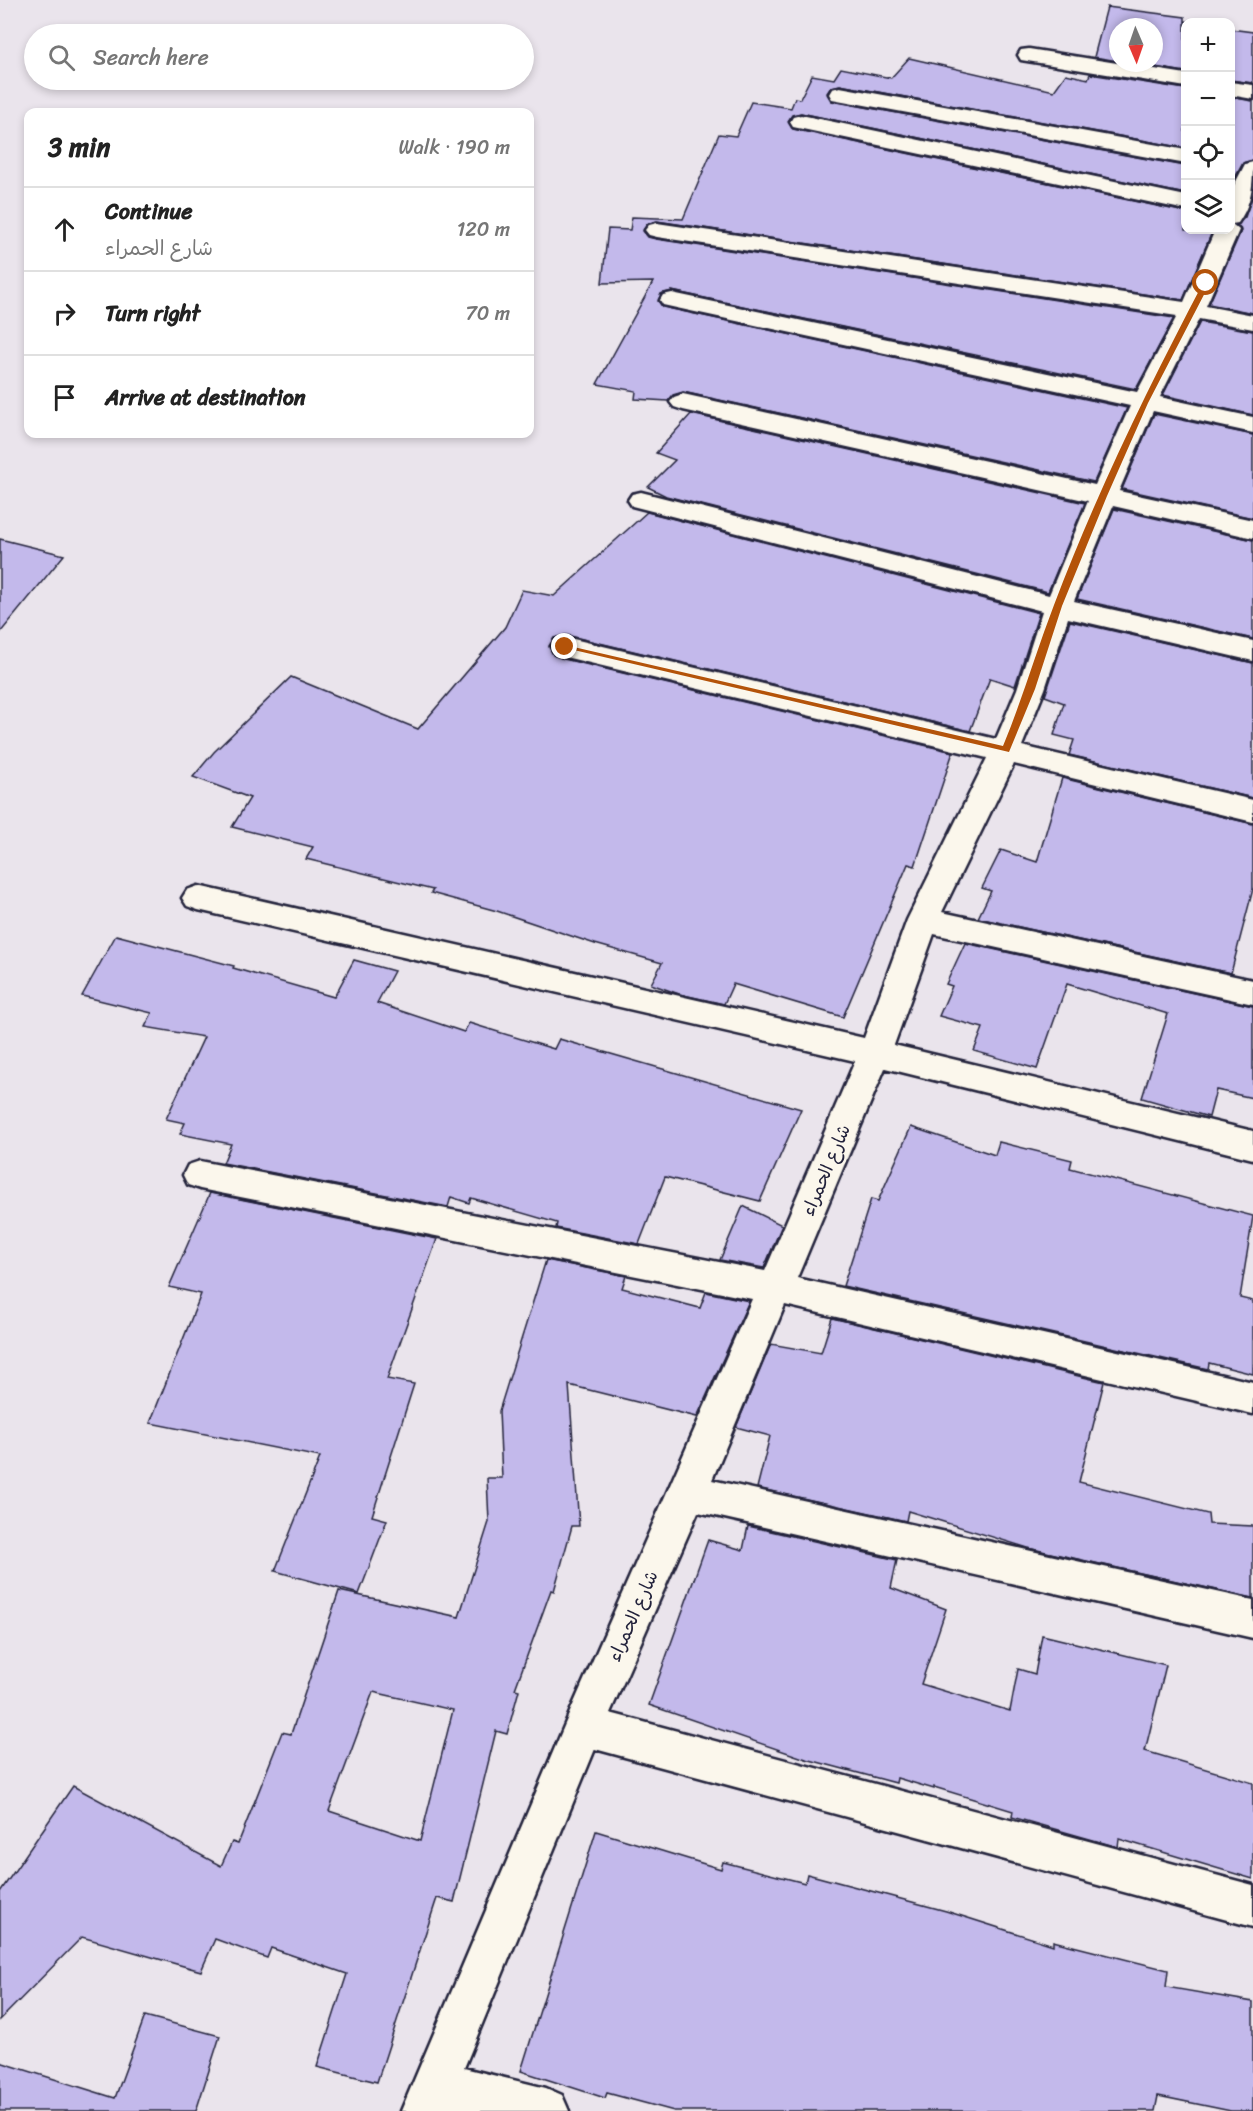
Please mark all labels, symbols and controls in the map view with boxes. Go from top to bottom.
north arrow [1109,18,1163,72]
map controls [1181,18,1235,234]
button: + [1181,18,1235,72]
search box [24,24,534,90]
text: Search here [93,38,209,77]
icon: search [45,41,78,74]
button: − [1181,72,1235,126]
text: 3 min [48,124,110,170]
button: locate [1181,126,1235,180]
text: Walk · 190 m [398,130,510,165]
button: layers [1181,180,1235,234]
text: Continue [105,192,193,231]
text: 120 m [457,212,510,247]
icon: ahead [48,213,81,246]
text: شارع الحمراء [105,231,213,266]
route start [1192,269,1218,295]
text: Turn right [105,294,200,333]
text: 70 m [465,296,510,331]
icon: right [48,297,81,330]
text: Arrive at destination [105,378,306,417]
icon: arrive [48,381,81,414]
route end [551,633,577,659]
street label: شارع الحمراء [792,1119,860,1221]
street label: شارع الحمراء [599,1565,667,1667]

